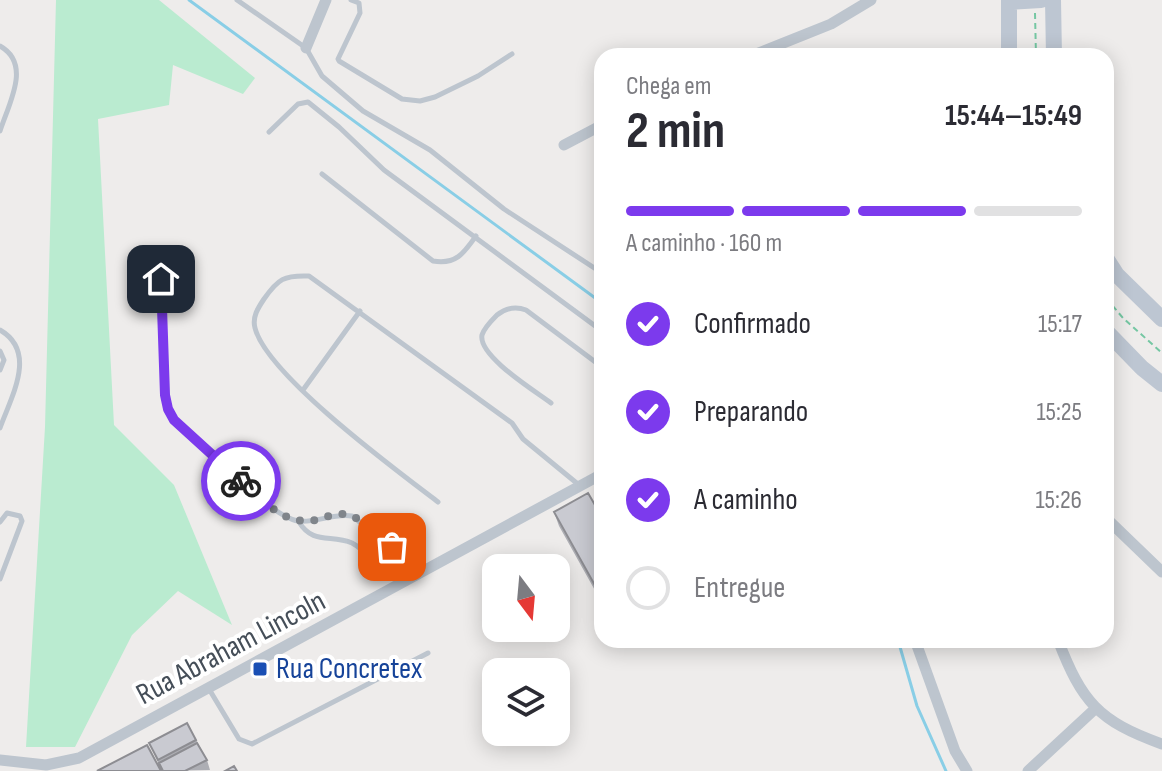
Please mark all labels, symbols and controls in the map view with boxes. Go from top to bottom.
text: Chega em [626,71,712,102]
text: 15:44–15:49 [945,98,1082,134]
text: 2 min [626,100,725,163]
text: A caminho · 160 m [626,228,782,259]
pin [127,245,195,313]
icon: home [139,257,183,301]
icon: check [626,302,670,346]
text: Confirmado [694,306,811,342]
text: 15:17 [1038,309,1082,340]
icon: check [626,390,670,434]
text: Preparando [694,394,808,430]
text: 15:25 [1036,397,1082,428]
courier [201,441,281,521]
icon: bike [219,459,263,503]
icon: check [626,478,670,522]
text: A caminho [694,482,798,518]
text: 15:26 [1035,485,1082,516]
pin [358,513,426,581]
icon: bag [370,525,414,569]
north arrow [482,554,570,642]
map controls [482,554,570,746]
text: Entregue [694,570,785,606]
street label: Rua Abraham Lincoln [130,583,332,713]
place label: Rua Concretex [276,651,422,687]
button: layers [482,658,570,746]
marker: Rua Concretex [251,660,269,678]

